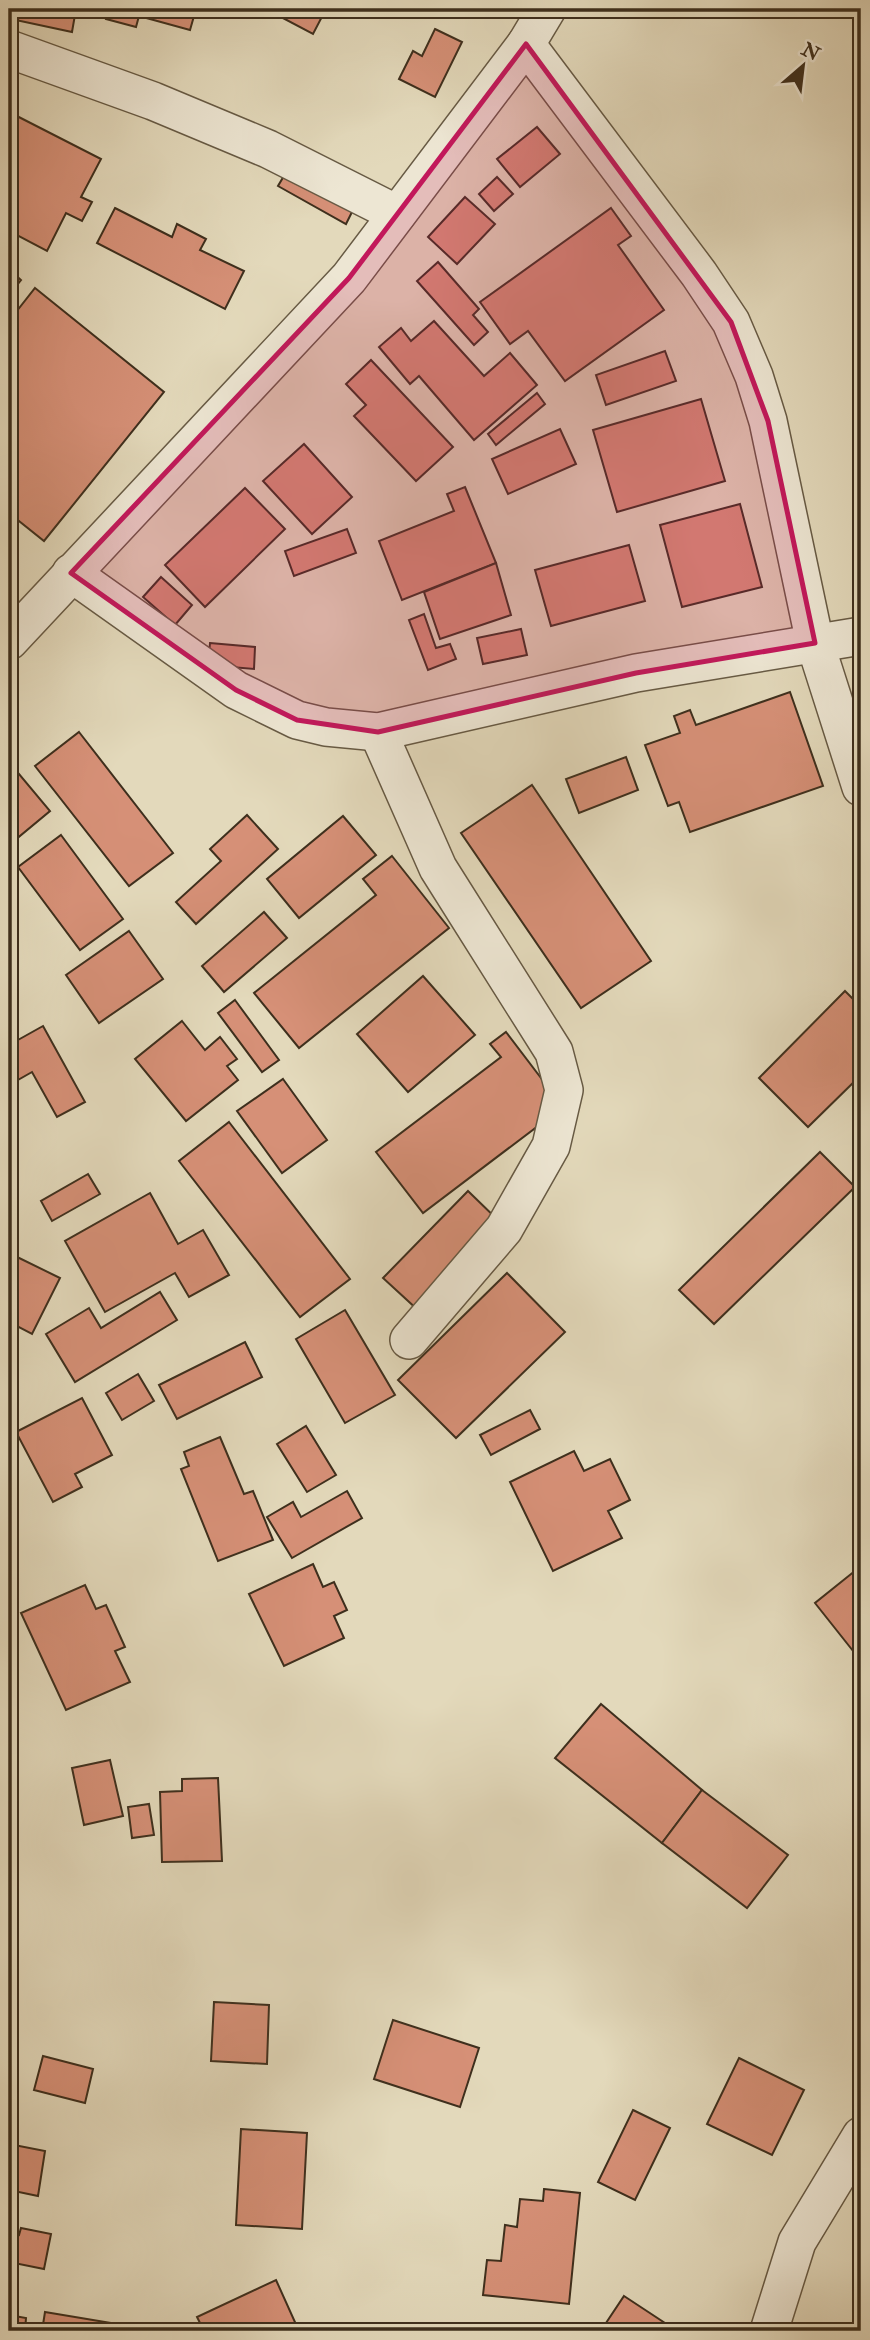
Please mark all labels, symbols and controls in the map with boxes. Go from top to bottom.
north arrow [768,32,838,102]
text: N [796,37,825,67]

